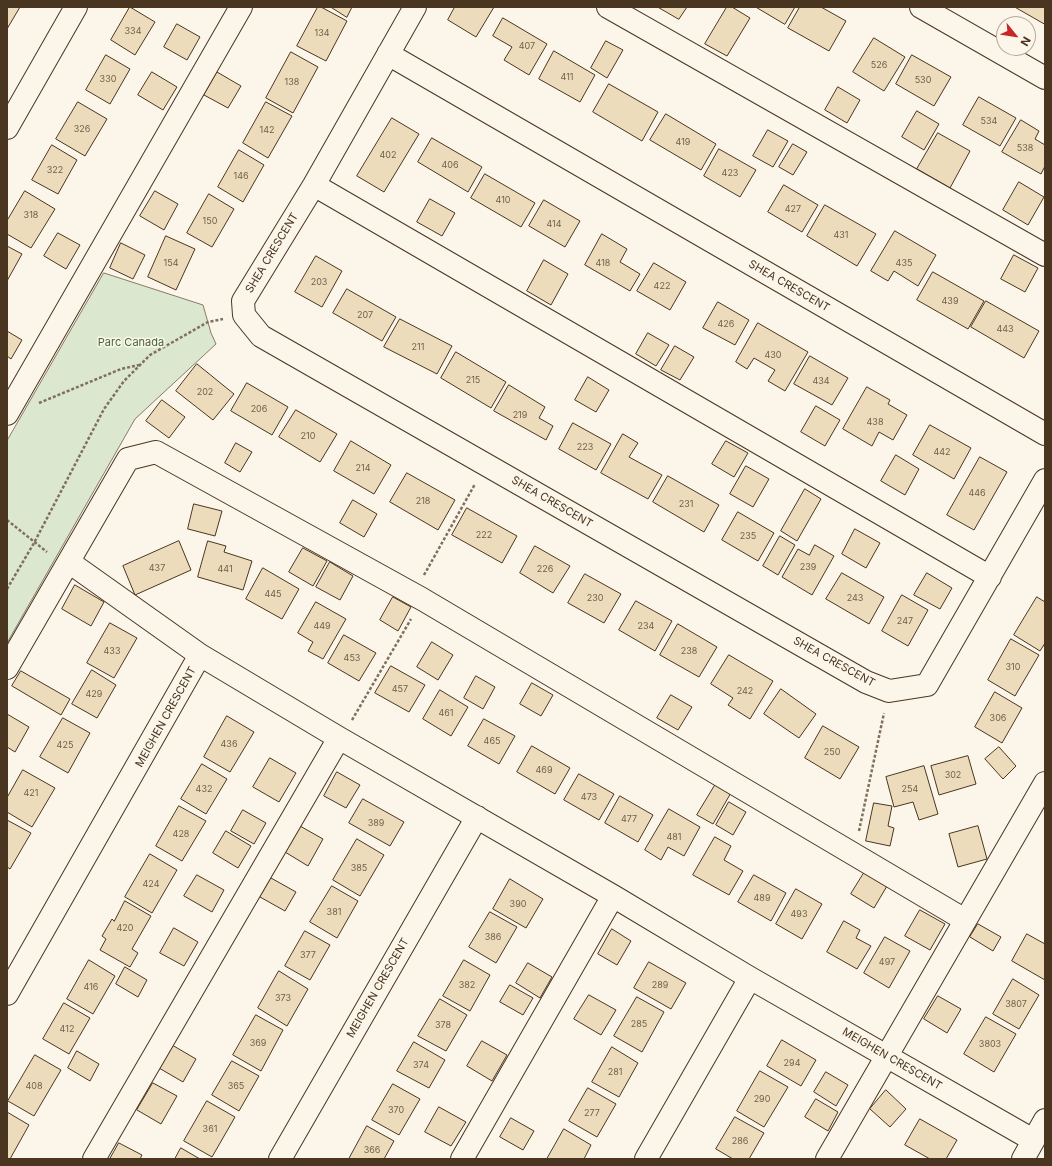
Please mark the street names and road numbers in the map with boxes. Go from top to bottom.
street label: SHEA CRESCENT [243,210,301,296]
street label: SHEA CRESCENT [746,257,832,315]
street label: SHEA CRESCENT [509,473,595,531]
street label: SHEA CRESCENT [791,634,877,690]
street label: MEIGHEN CRESCENT [133,665,199,769]
street label: MEIGHEN CRESCENT [344,936,412,1040]
street label: MEIGHEN CRESCENT [840,1025,944,1093]

